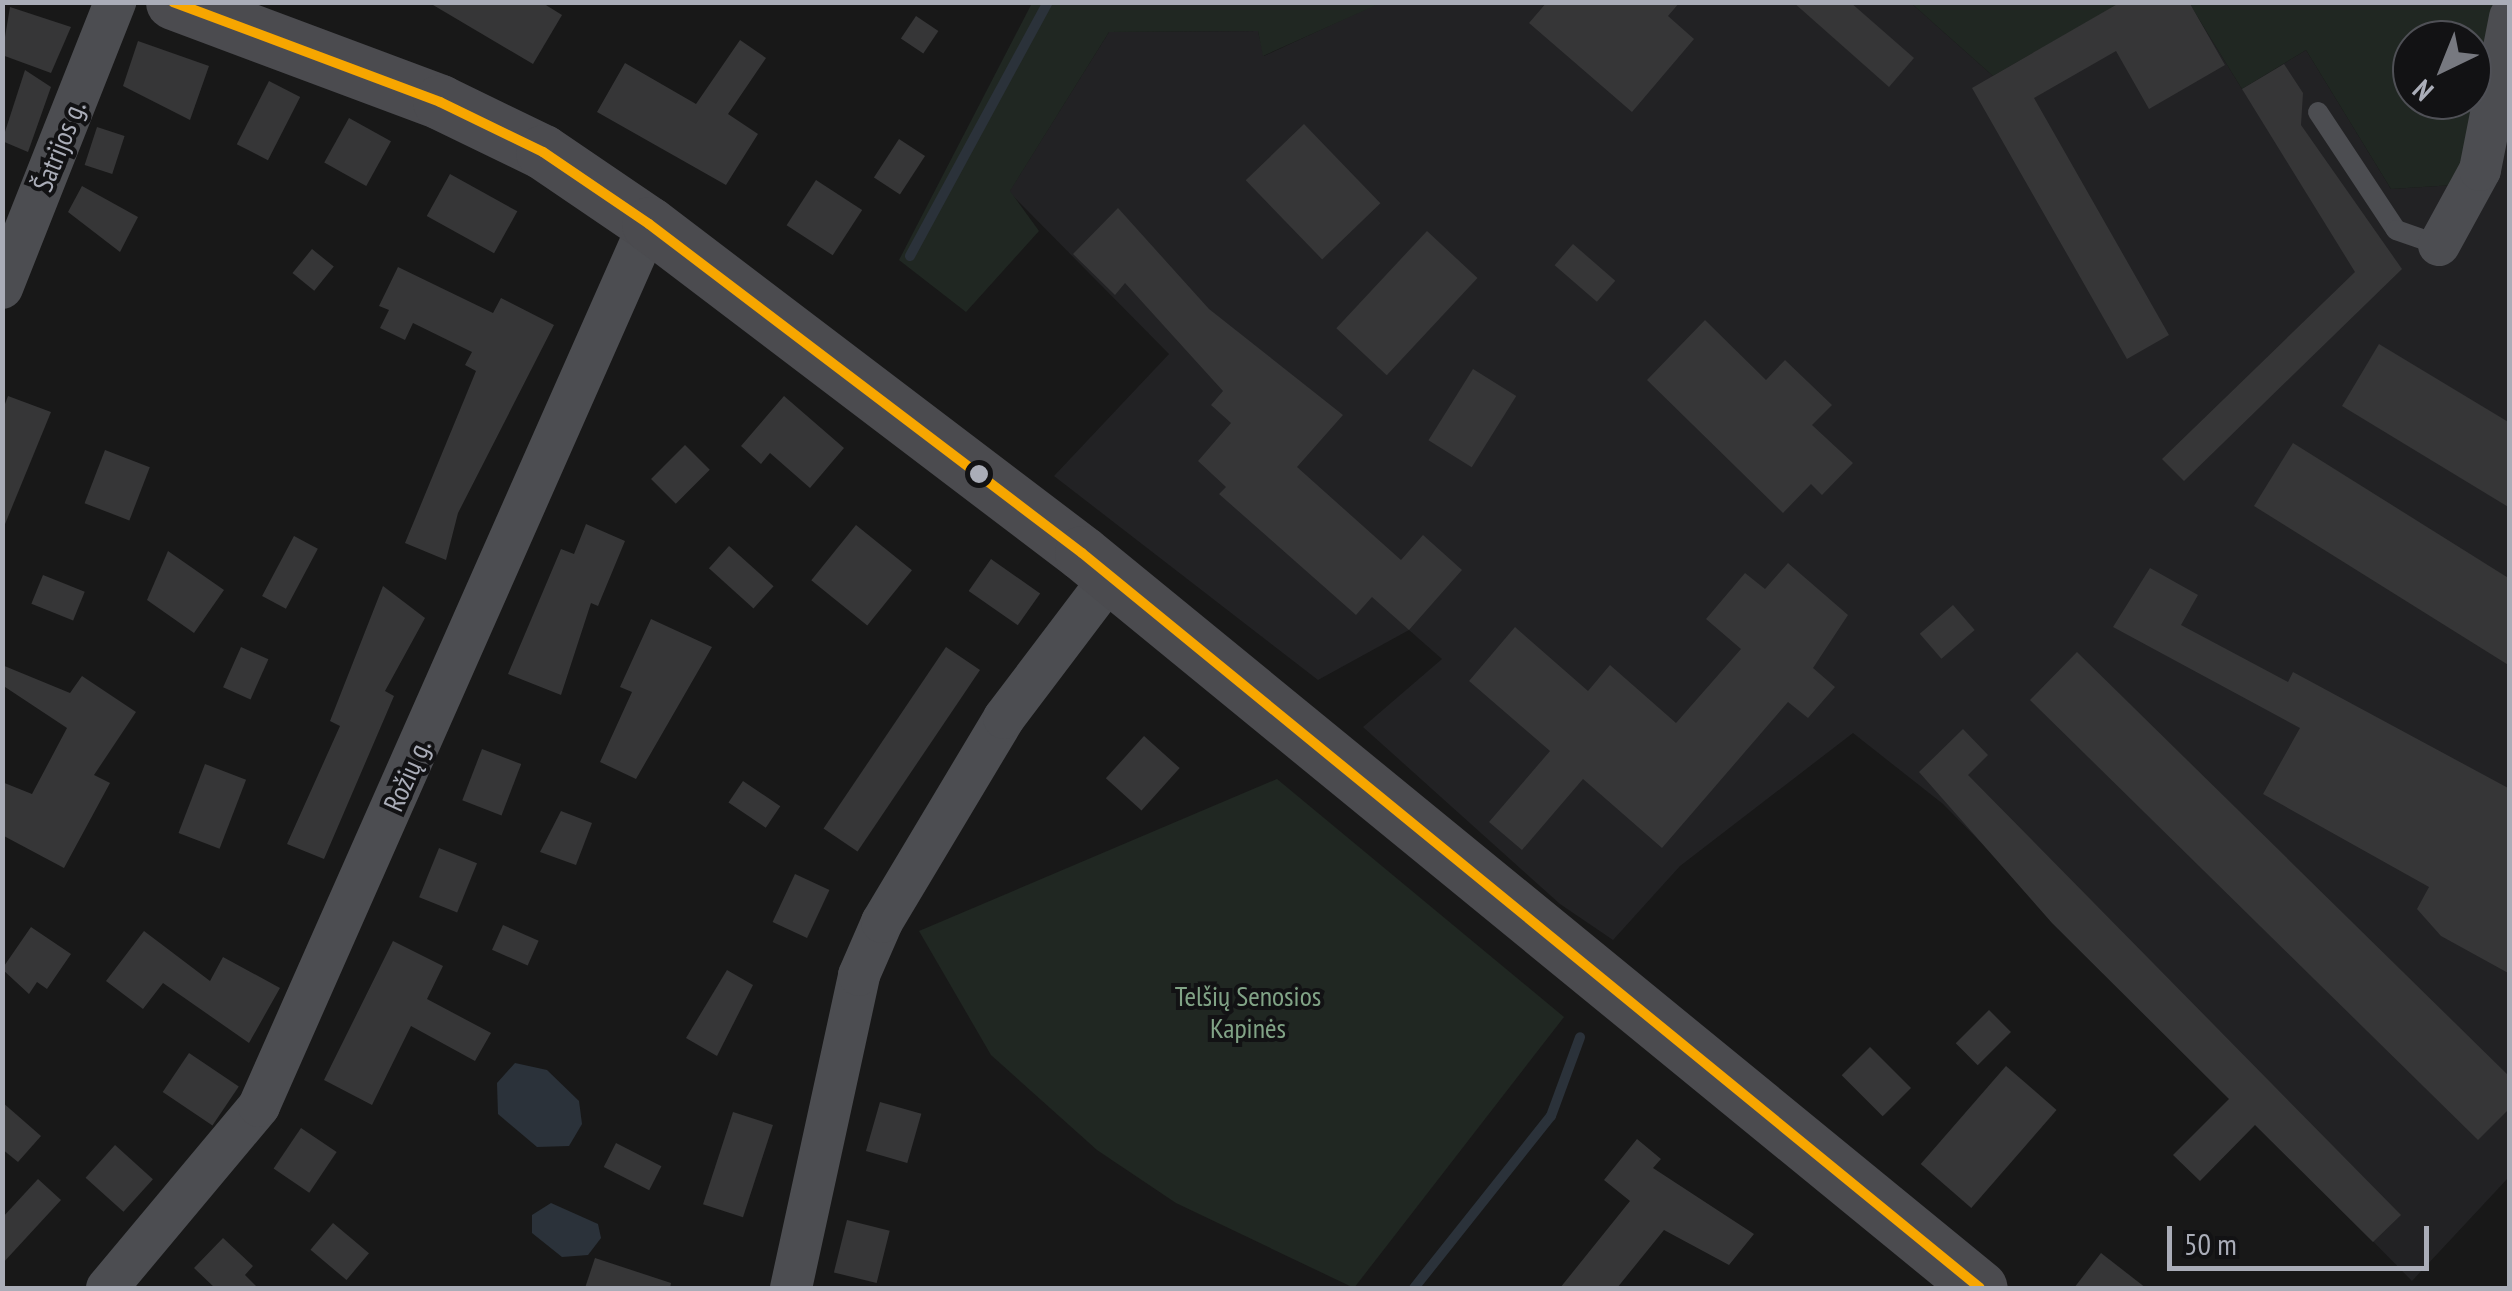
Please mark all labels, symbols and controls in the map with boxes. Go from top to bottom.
north arrow [2392,20,2492,120]
text: N [2404,72,2441,110]
street label: Šatrijos g. [26,96,92,196]
unlabelled marker [969,464,989,484]
street label: Rožių g. [376,734,438,816]
park label: Telšių Senosios Kapinės [1175,979,1321,1045]
scale bar [2172,1206,2434,1268]
text: 50 m [2184,1224,2237,1263]

